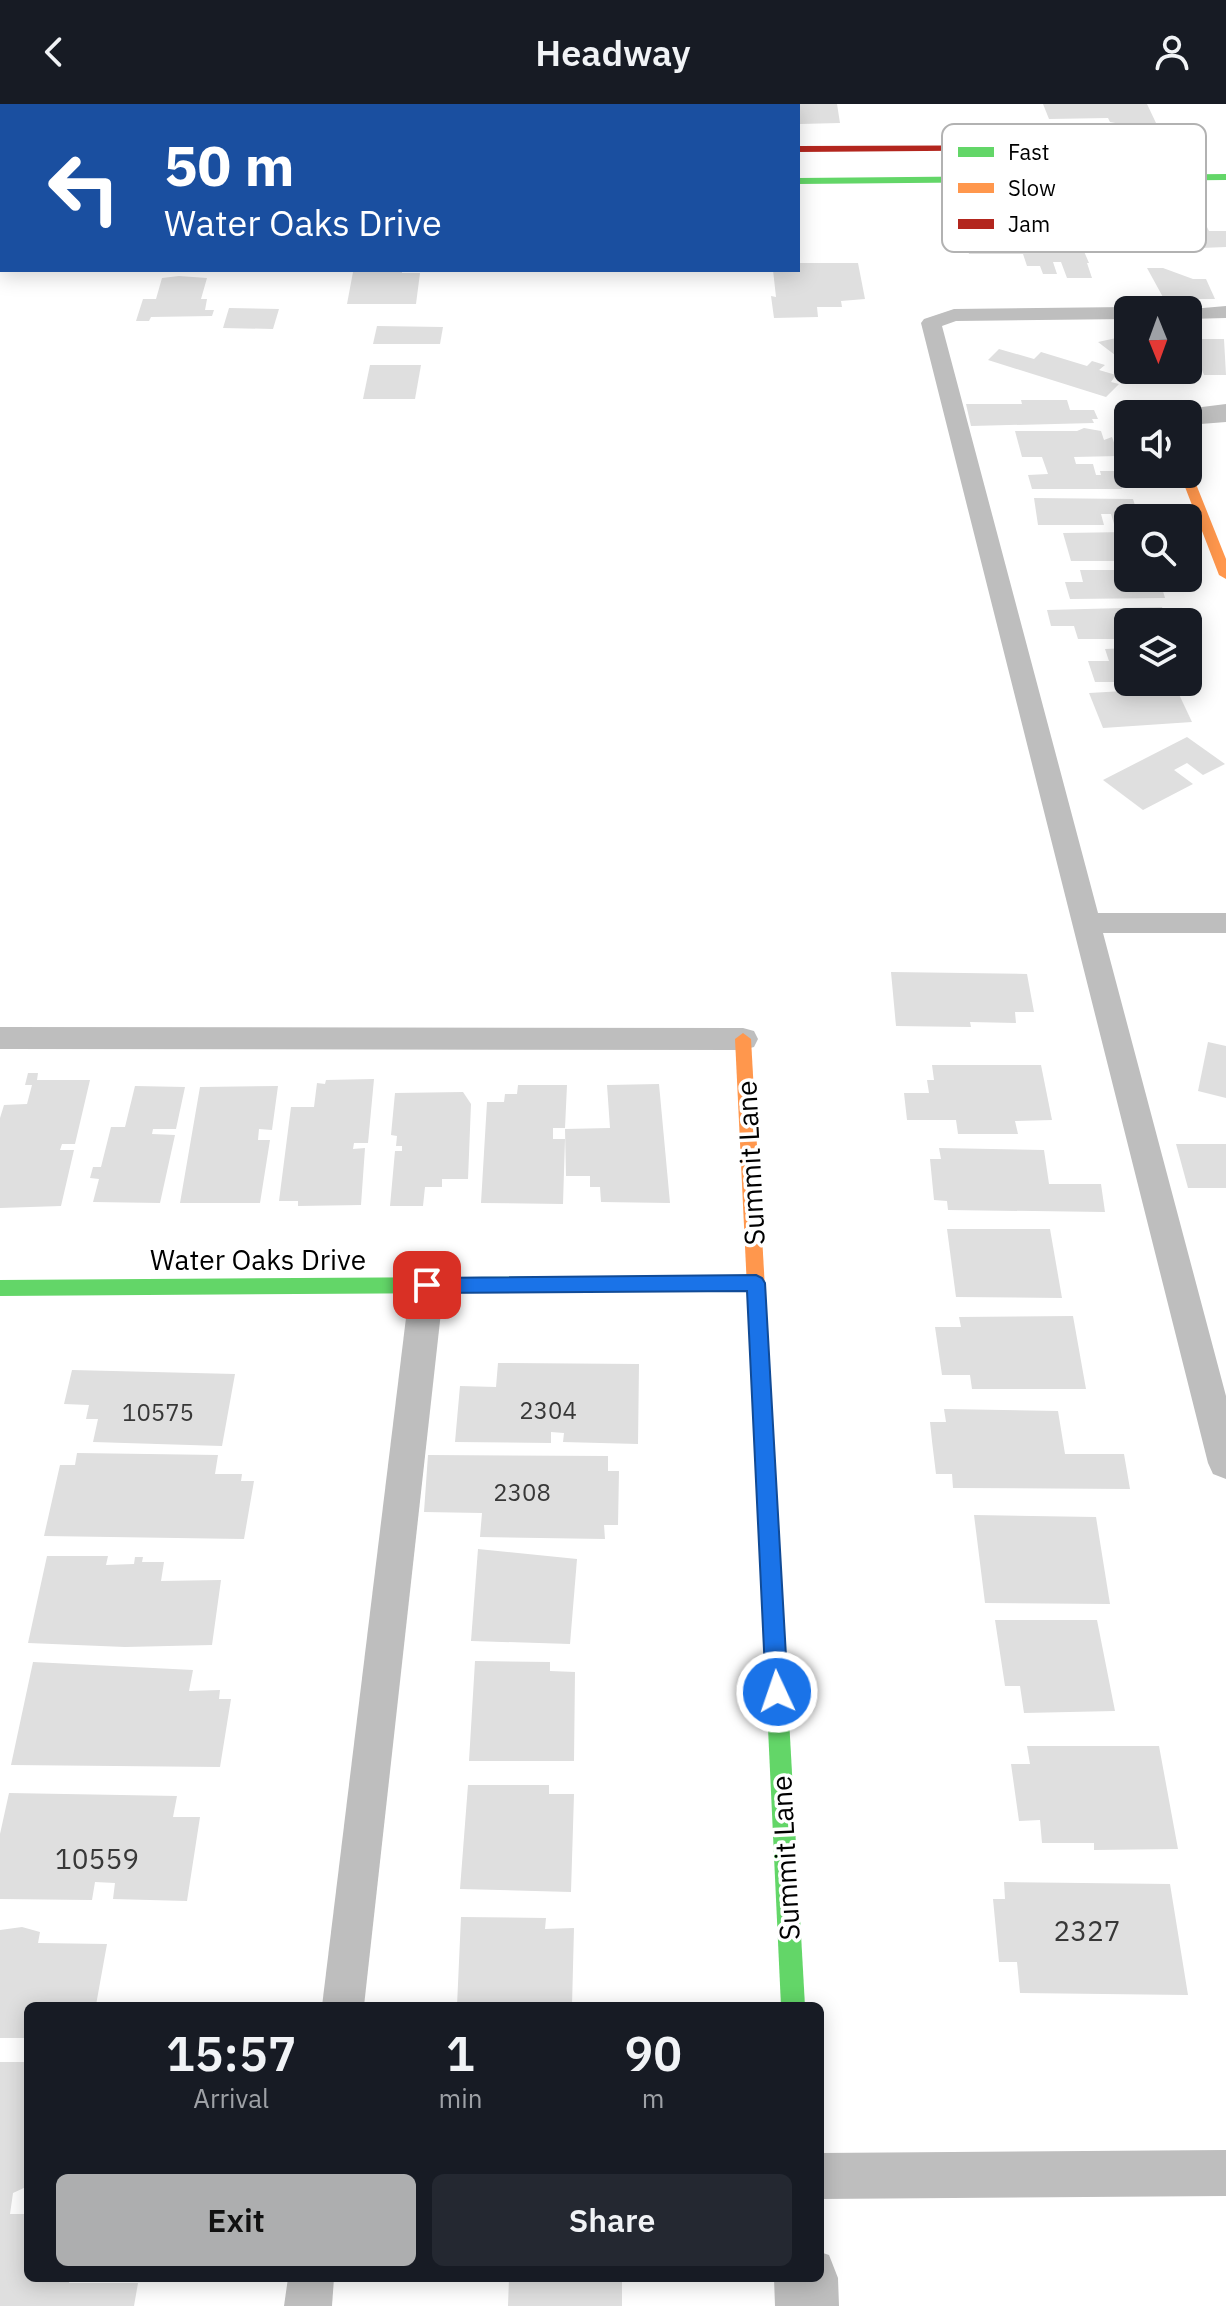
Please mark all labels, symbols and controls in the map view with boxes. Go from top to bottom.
text: Headway [535,29,691,76]
icon: back [32,30,76,74]
icon: person [1150,30,1194,74]
legend [942,124,1206,252]
text: 50 m [164,129,294,201]
icon: left [32,136,136,240]
text: Fast [1008,137,1049,166]
text: Slow [1008,173,1056,202]
text: Water Oaks Drive [164,199,442,246]
text: Jam [1008,209,1050,238]
north arrow [1114,296,1202,384]
map controls [1114,296,1202,696]
button: sound [1114,400,1202,488]
button: search [1114,504,1202,592]
button: layers [1114,608,1202,696]
street label: Summit Lane [727,1080,773,1246]
street label: Water Oaks Drive [150,1241,366,1278]
pin [393,1251,461,1319]
icon: arrive [405,1263,449,1307]
house number: 2304 [519,1394,577,1426]
house number: 10575 [122,1396,194,1428]
house number: 2308 [493,1476,551,1508]
position arrow [735,1650,819,1734]
street label: Summit Lane [762,1775,808,1941]
house number: 10559 [55,1840,139,1877]
house number: 2327 [1053,1912,1121,1949]
text: 15:57 [166,2022,296,2084]
text: 1 [446,2022,475,2084]
text: 90 [624,2022,682,2084]
text: Arrival [193,2081,269,2115]
text: min [438,2081,482,2115]
text: m [642,2081,665,2115]
button: Exit [56,2174,416,2266]
button: Share [432,2174,792,2266]

